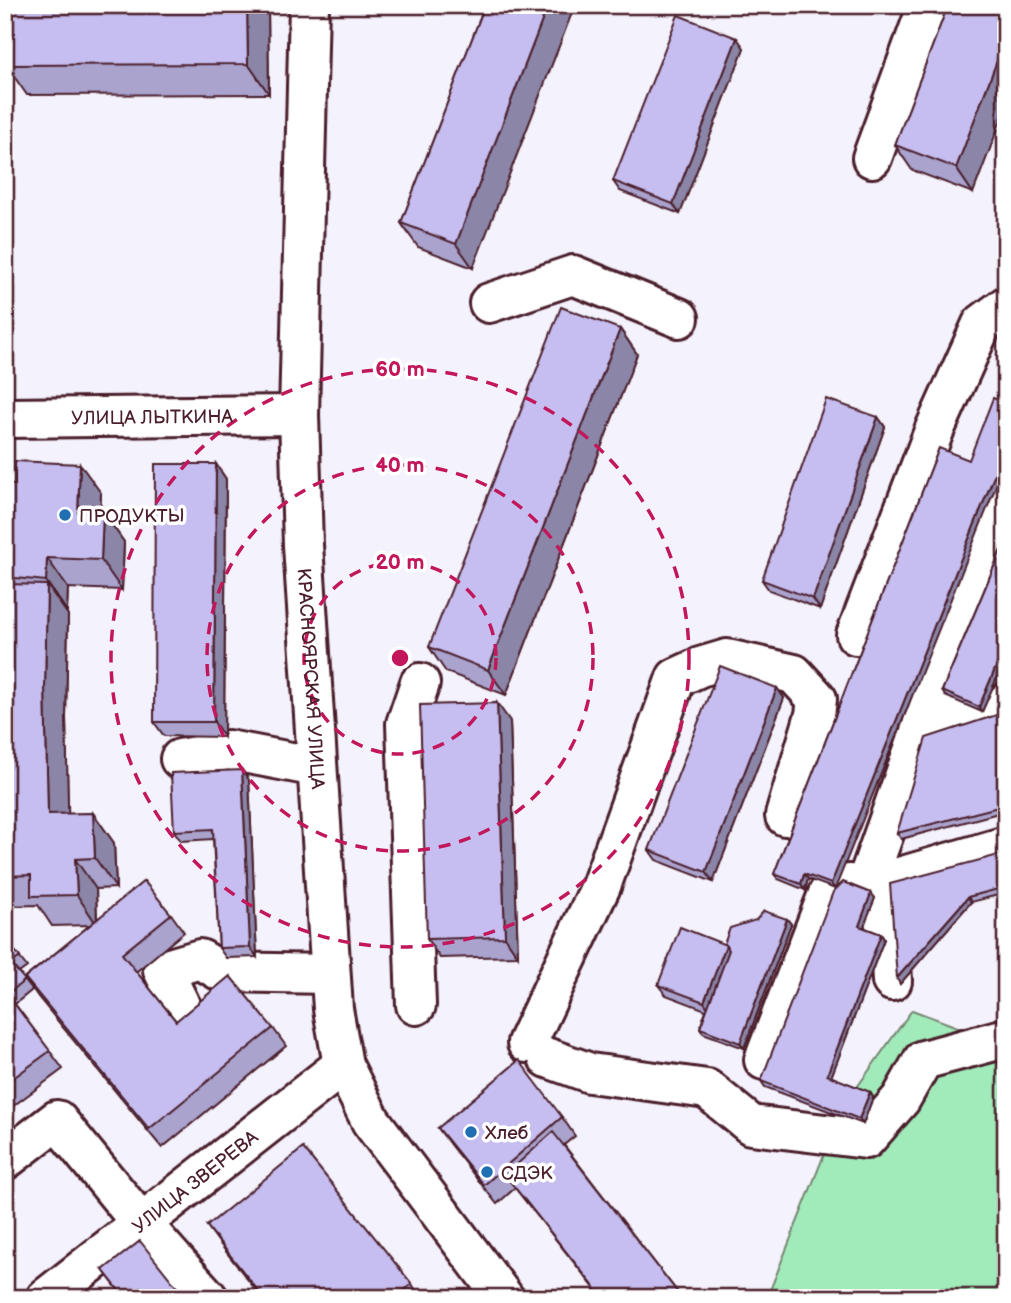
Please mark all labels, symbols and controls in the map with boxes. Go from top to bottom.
text: 60 m [375,357,425,382]
street label: УЛИЦА ЛЫТКИНА [71,406,234,430]
text: 40 m [375,453,425,478]
place label: ПРОДУКТЫ [79,505,185,528]
marker: ПРОДУКТЫ [57,507,73,523]
text: 20 m [376,550,424,575]
street label: КРАСНОЯРСКАЯ УЛИЦА [292,567,329,790]
centre of rings [388,646,412,670]
place label: Хлеб [485,1122,528,1145]
marker: Хлеб [463,1124,479,1140]
street label: УЛИЦА ЗВЕРЕВА [128,1126,263,1239]
place label: СДЭК [501,1162,553,1185]
marker: СДЭК [479,1164,495,1180]

